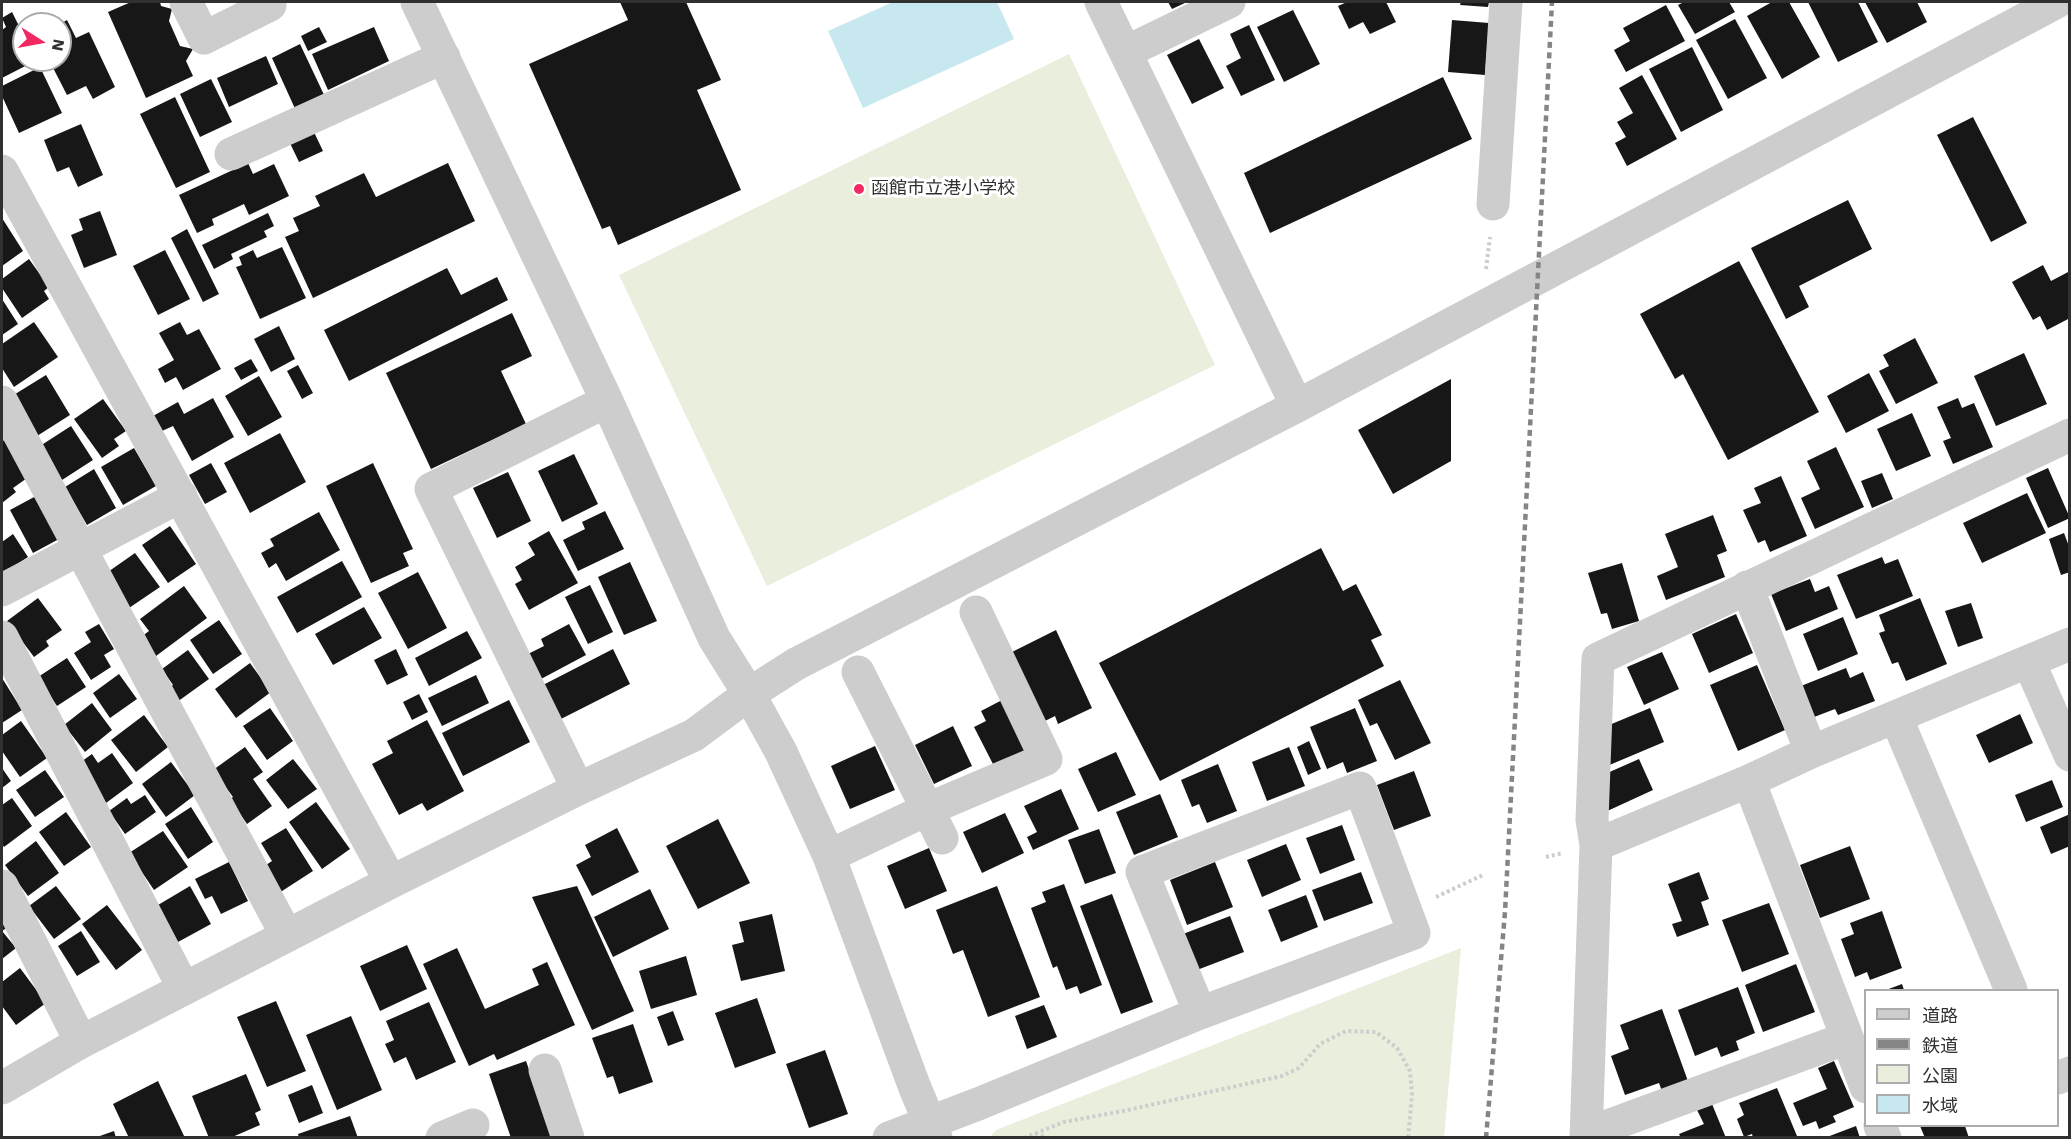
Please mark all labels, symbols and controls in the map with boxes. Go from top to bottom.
north arrow [12,12,72,72]
text: N [48,38,69,53]
place label: 函館市立港小学校 [871,178,1015,200]
marker: 函館市立港小学校 [852,182,866,196]
legend [1864,989,2059,1127]
text: 道路 [1922,1005,1958,1026]
text: 鉄道 [1922,1035,1958,1056]
text: 公園 [1922,1065,1958,1086]
text: 水域 [1922,1095,1958,1116]

